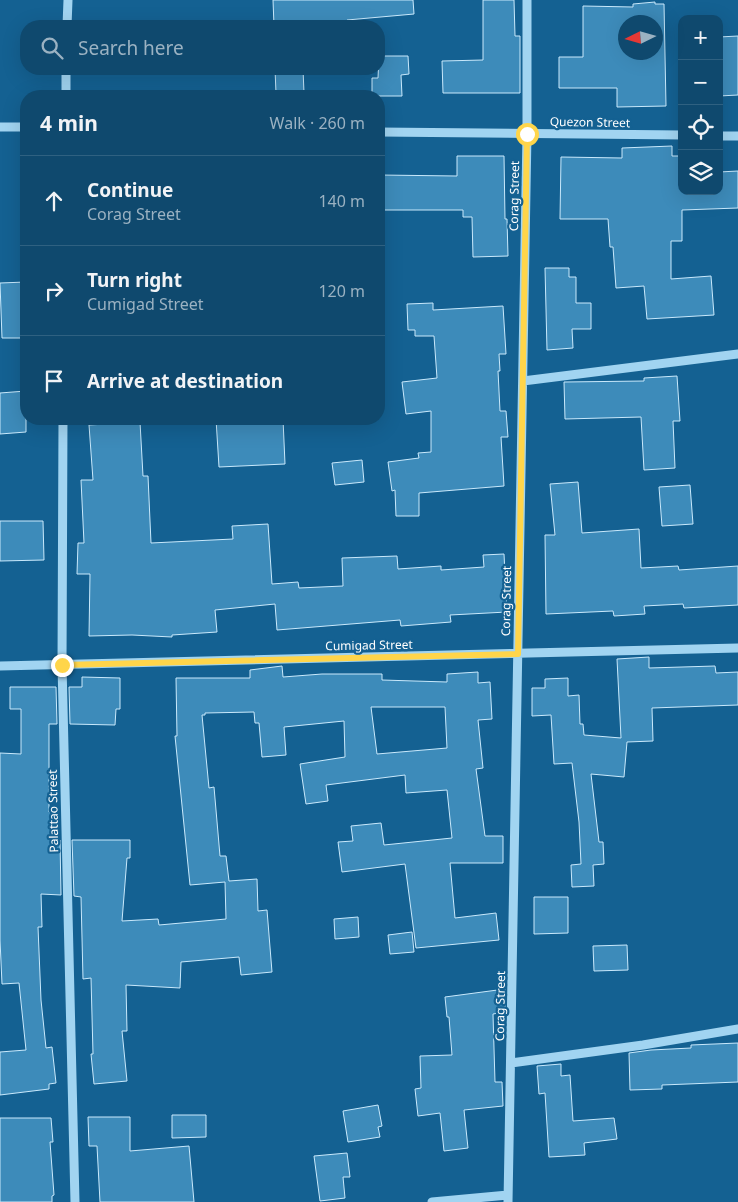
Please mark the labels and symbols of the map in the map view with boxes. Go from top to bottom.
north arrow [618,15,663,60]
street label: Quezon Street [550,113,631,131]
route start [516,123,539,146]
street label: Corag Street [505,160,523,231]
street label: Corag Street [497,565,515,636]
street label: Cumigad Street [325,636,414,654]
route end [51,654,74,677]
street label: Palattao Street [44,769,62,853]
street label: Corag Street [491,970,509,1041]

